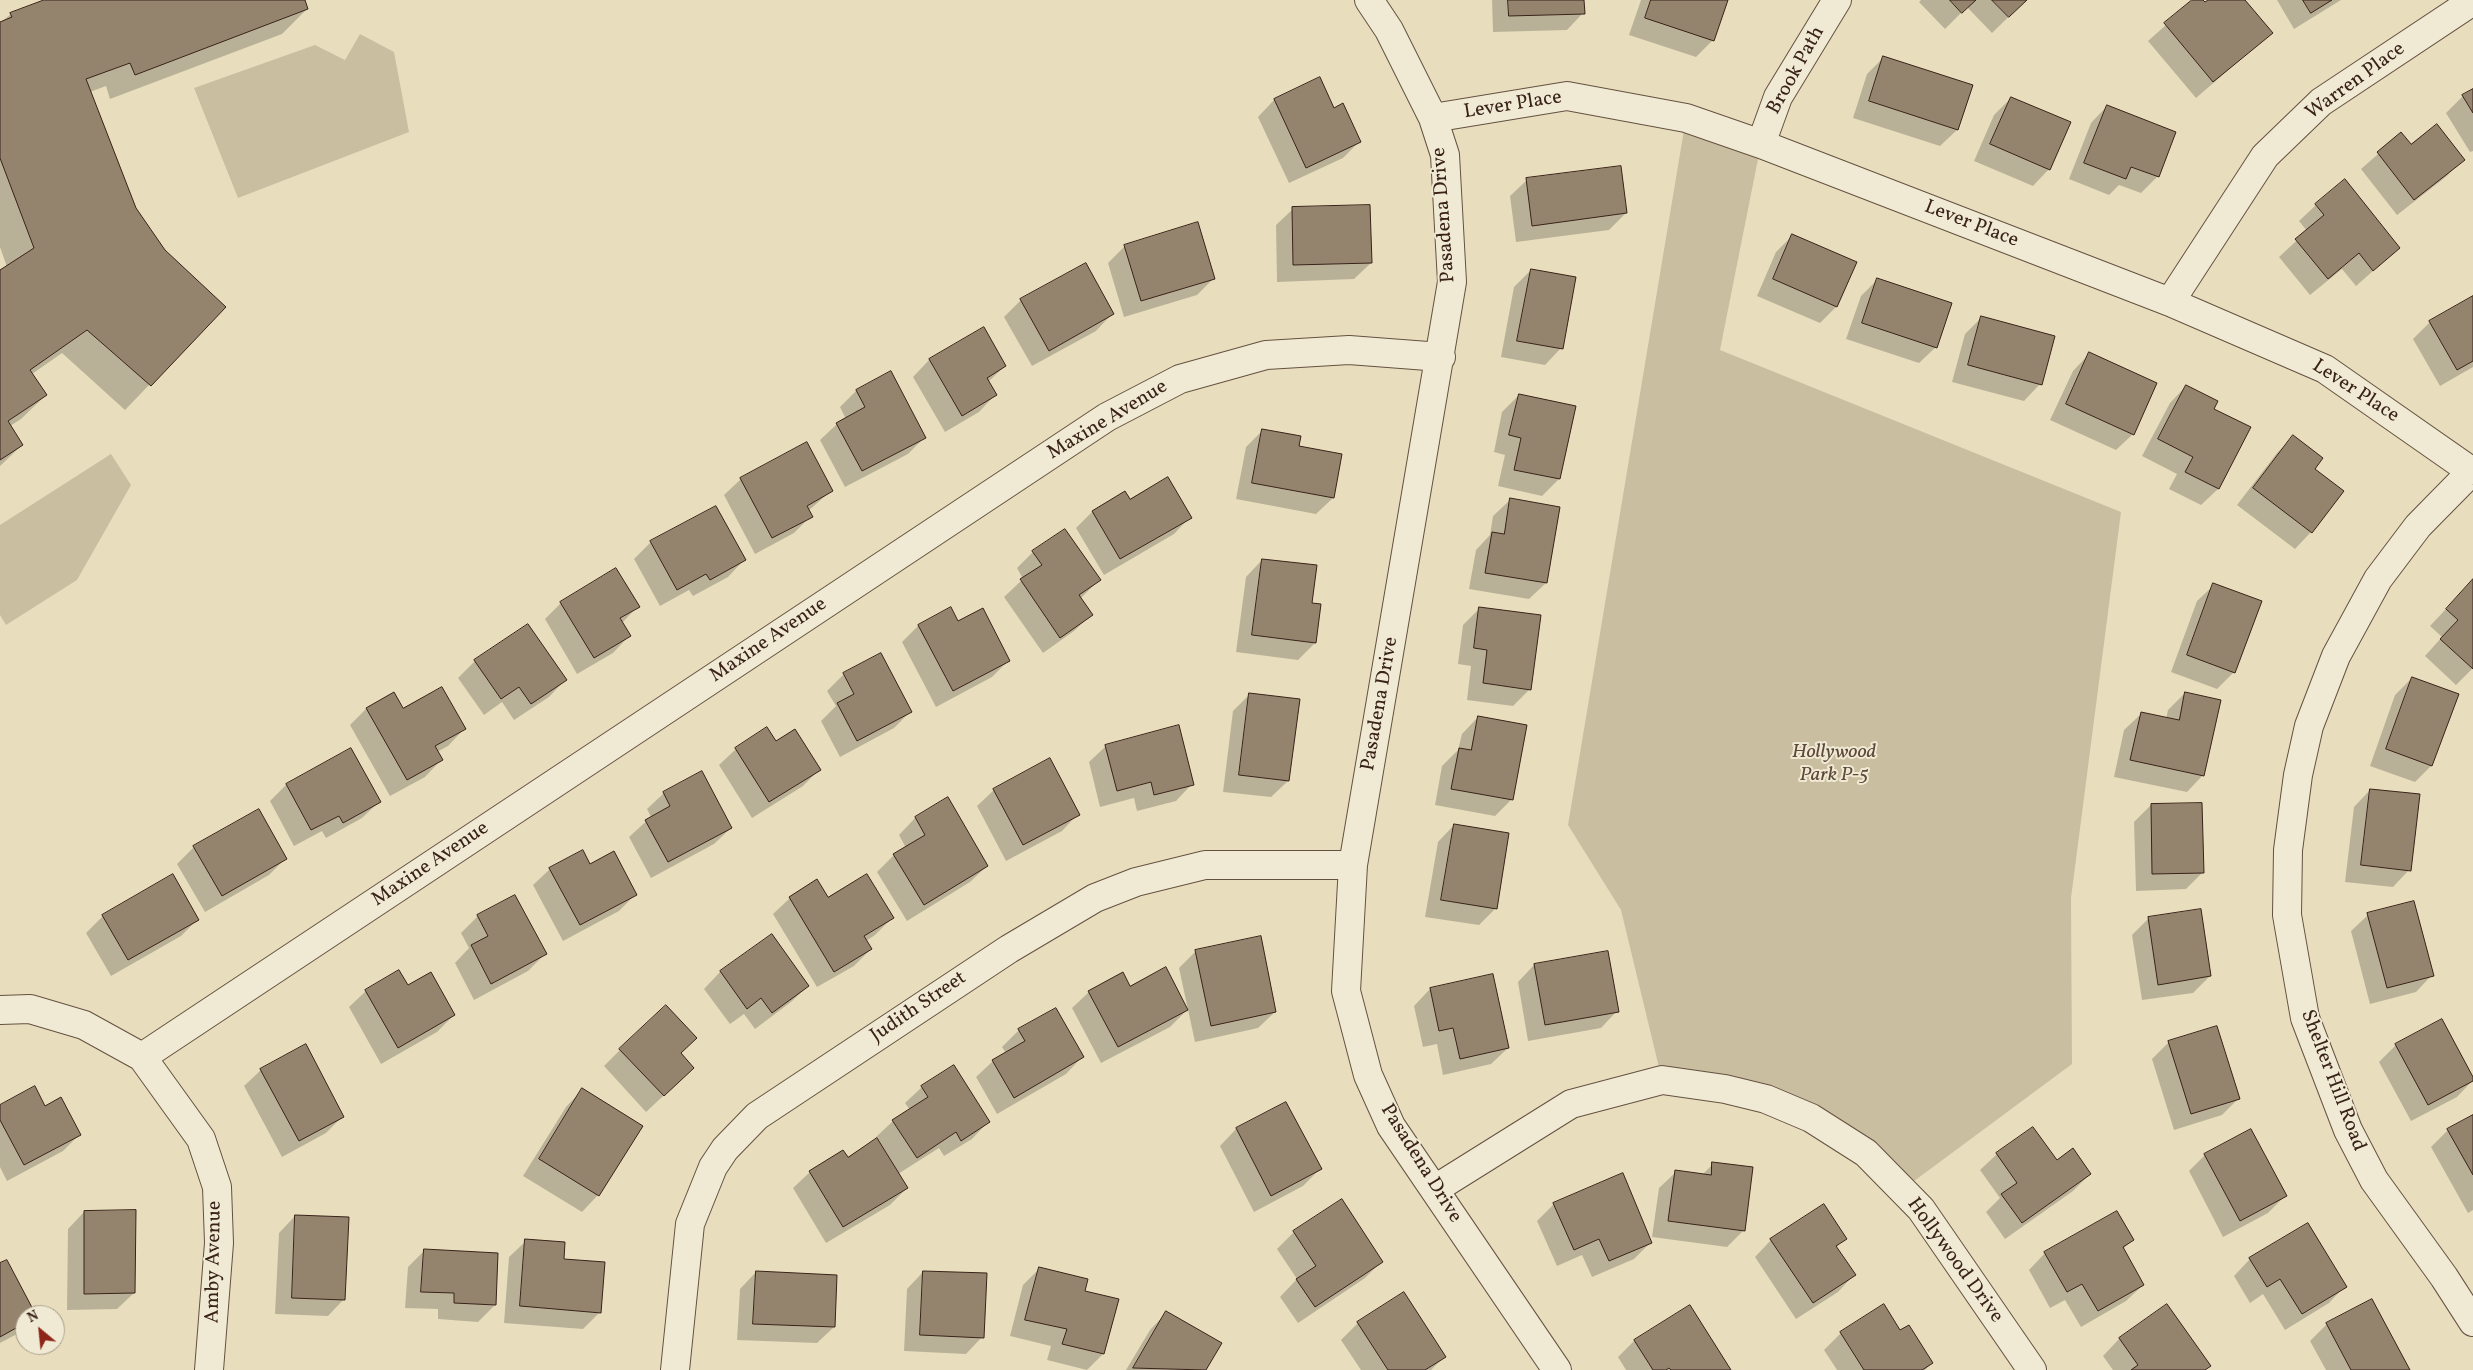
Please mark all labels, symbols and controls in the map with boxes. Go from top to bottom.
street label: Brook Path [1763,23,1831,119]
street label: Warren Place [2302,38,2410,126]
street label: Lever Place [1462,86,1564,126]
street label: Pasadena Drive [1428,147,1462,283]
street label: Lever Place [1921,196,2021,254]
street label: Lever Place [2307,355,2403,429]
street label: Maxine Avenue [1044,376,1172,466]
street label: Maxine Avenue [706,593,832,689]
street label: Pasadena Drive [1357,635,1405,773]
park label: Hollywood Park P-5 [1792,741,1876,788]
street label: Maxine Avenue [368,817,494,913]
street label: Judith Street [866,967,972,1049]
street label: Shelter Hill Road [2294,1007,2370,1155]
street label: Pasadena Drive [1374,1100,1466,1228]
street label: Hollywood Drive [1901,1194,2007,1328]
street label: Amby Avenue [202,1200,228,1324]
north arrow [15,1305,65,1355]
text: N [24,1306,42,1328]

